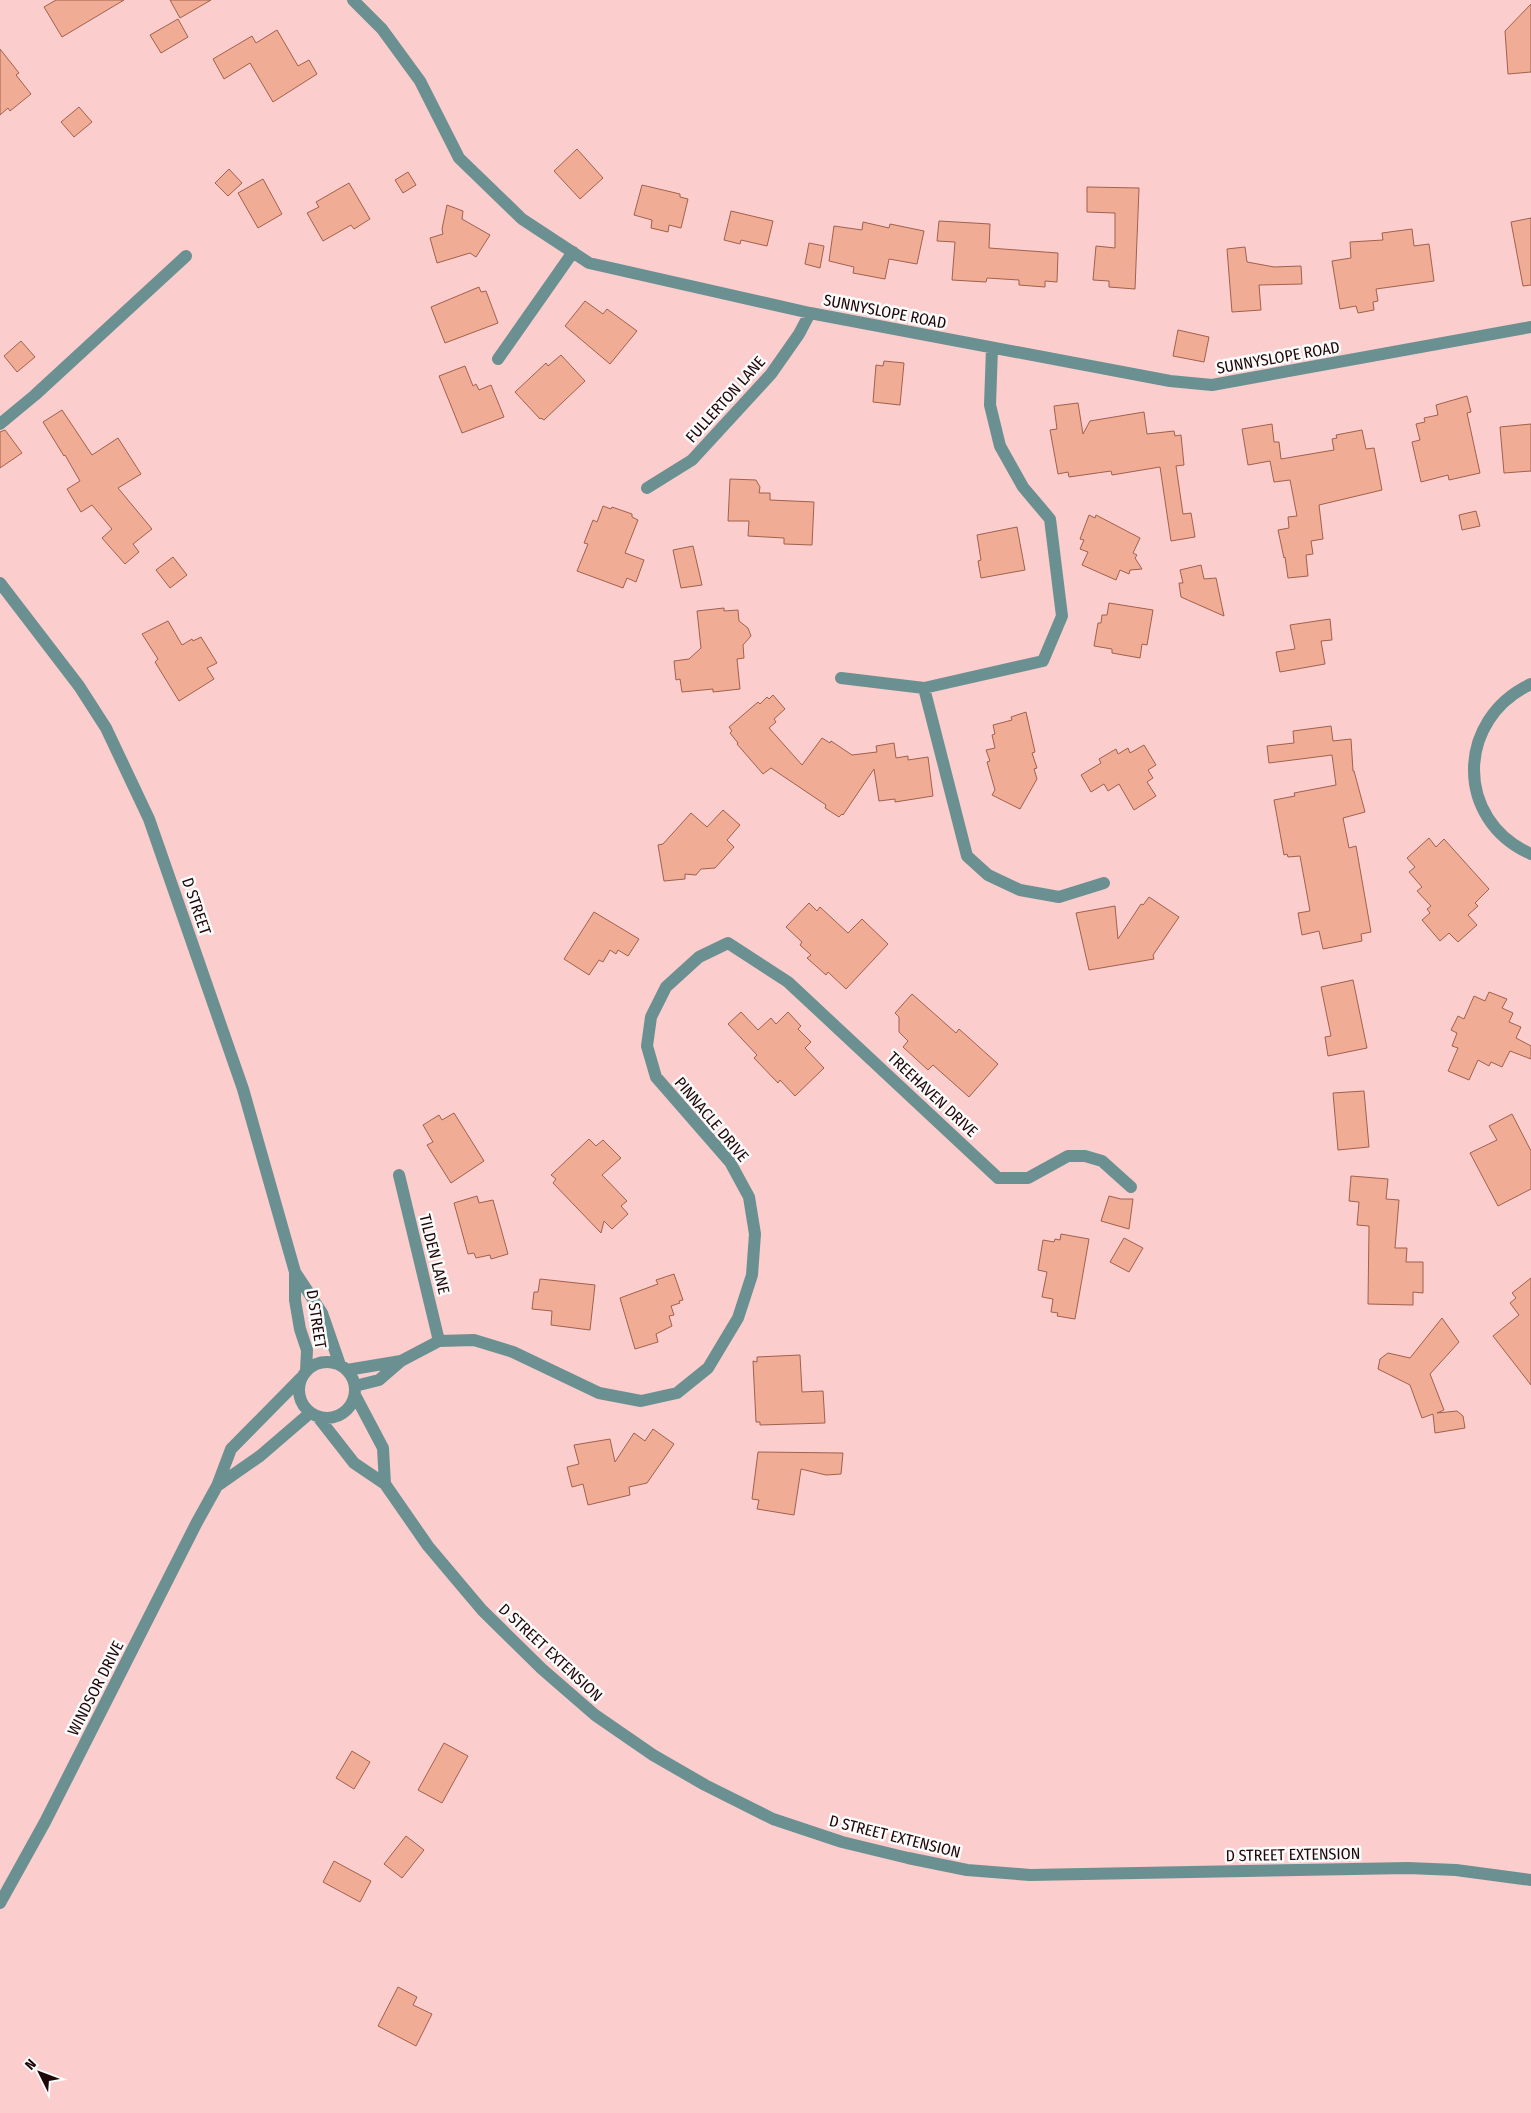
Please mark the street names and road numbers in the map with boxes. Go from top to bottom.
street label: SUNNYSLOPE ROAD [822,290,948,333]
street label: SUNNYSLOPE ROAD [1215,337,1341,378]
street label: FULLERTON LANE [682,352,769,446]
street label: D STREET [178,875,215,938]
street label: TREEHAVEN DRIVE [884,1048,982,1141]
street label: PINNACLE DRIVE [671,1073,753,1165]
street label: TILDEN LANE [415,1212,454,1296]
street label: D STREET [302,1288,331,1350]
street label: D STREET EXTENSION [495,1599,606,1705]
street label: WINDSOR DRIVE [63,1638,127,1739]
street label: D STREET EXTENSION [827,1811,963,1862]
street label: D STREET EXTENSION [1225,1844,1361,1865]

